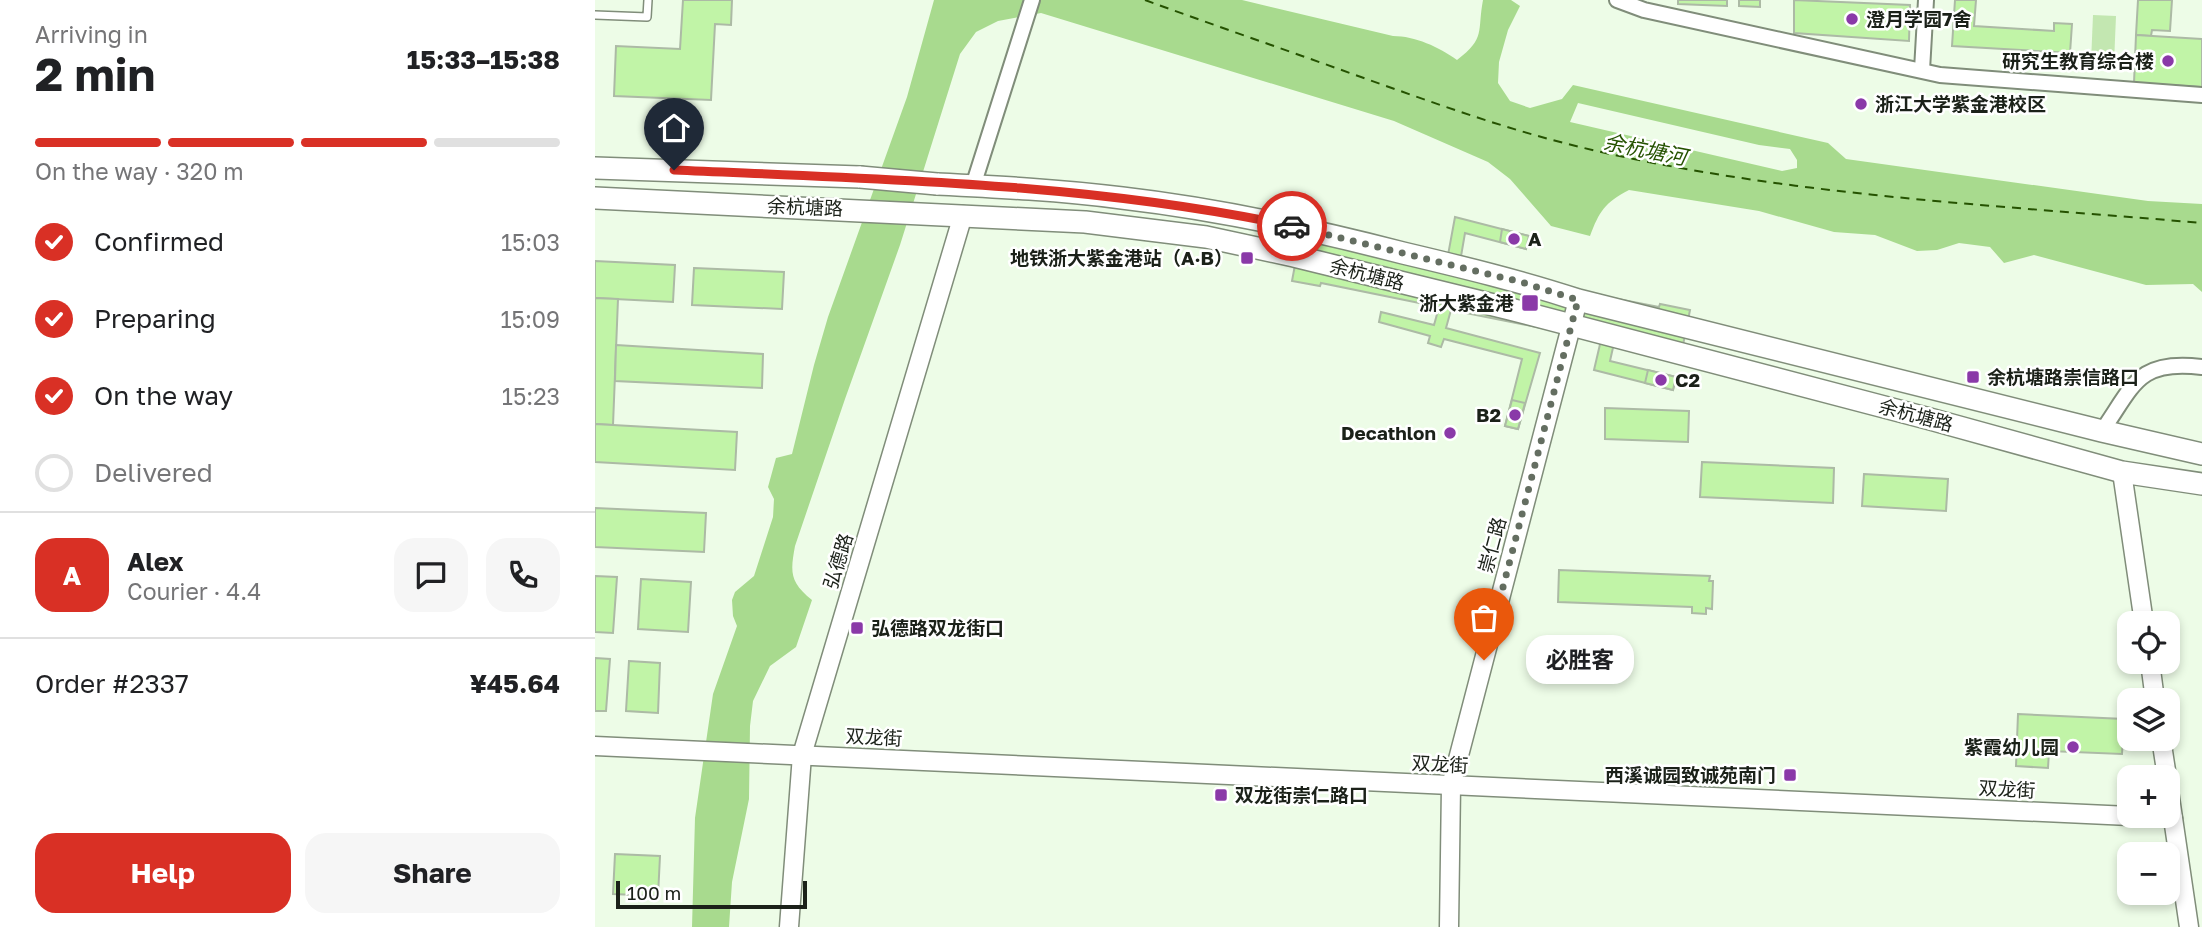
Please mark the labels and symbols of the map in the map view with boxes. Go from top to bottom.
place label: 澄月学园7舍 [1866,7,1971,30]
marker: 澄月学园7舍 [1844,11,1860,27]
place label: 研究生教育综合楼 [2002,49,2154,72]
marker: 研究生教育综合楼 [2160,53,2176,69]
place label: 浙江大学紫金港校区 [1875,92,2046,115]
marker: 浙江大学紫金港校区 [1853,96,1869,112]
pin [644,98,704,170]
water label: 余杭塘河 [1601,128,1693,171]
courier [1257,191,1327,261]
street label: 余杭塘路 [767,194,843,219]
place label: A [1528,227,1542,250]
marker: A [1506,231,1522,247]
place label: 地铁浙大紫金港站（A·B） [1010,246,1233,269]
marker: 地铁浙大紫金港站（A·B） [1239,250,1255,266]
street label: 余杭塘路 [1327,253,1407,294]
place label: 浙大紫金港 [1419,291,1514,314]
marker: 浙大紫金港 [1520,293,1540,313]
place label: 余杭塘路崇信路口 [1987,365,2139,388]
place label: C2 [1675,368,1700,391]
marker: 余杭塘路崇信路口 [1965,369,1981,385]
marker: C2 [1653,372,1669,388]
street label: 余杭塘路 [1876,394,1956,435]
place label: B2 [1476,403,1501,426]
marker: B2 [1507,407,1523,423]
place label: Decathlon [1341,421,1436,444]
marker: Decathlon [1442,425,1458,441]
street label: 崇仁路 [1473,514,1510,575]
street label: 弘德路 [818,530,857,591]
pin [1454,588,1514,660]
place label: 弘德路双龙街口 [871,616,1004,639]
marker: 弘德路双龙街口 [849,620,865,636]
callout: 必胜客 [1526,636,1635,684]
street label: 双龙街 [845,724,903,749]
place label: 紫霞幼儿园 [1964,735,2059,758]
marker: 紫霞幼儿园 [2065,739,2081,755]
street label: 双龙街 [1411,751,1469,776]
place label: 西溪诚园致诚苑南门 [1605,763,1776,786]
marker: 西溪诚园致诚苑南门 [1782,767,1798,783]
street label: 双龙街 [1978,776,2036,801]
place label: 双龙街崇仁路口 [1235,783,1368,806]
marker: 双龙街崇仁路口 [1213,787,1229,803]
scale bar [616,878,807,910]

